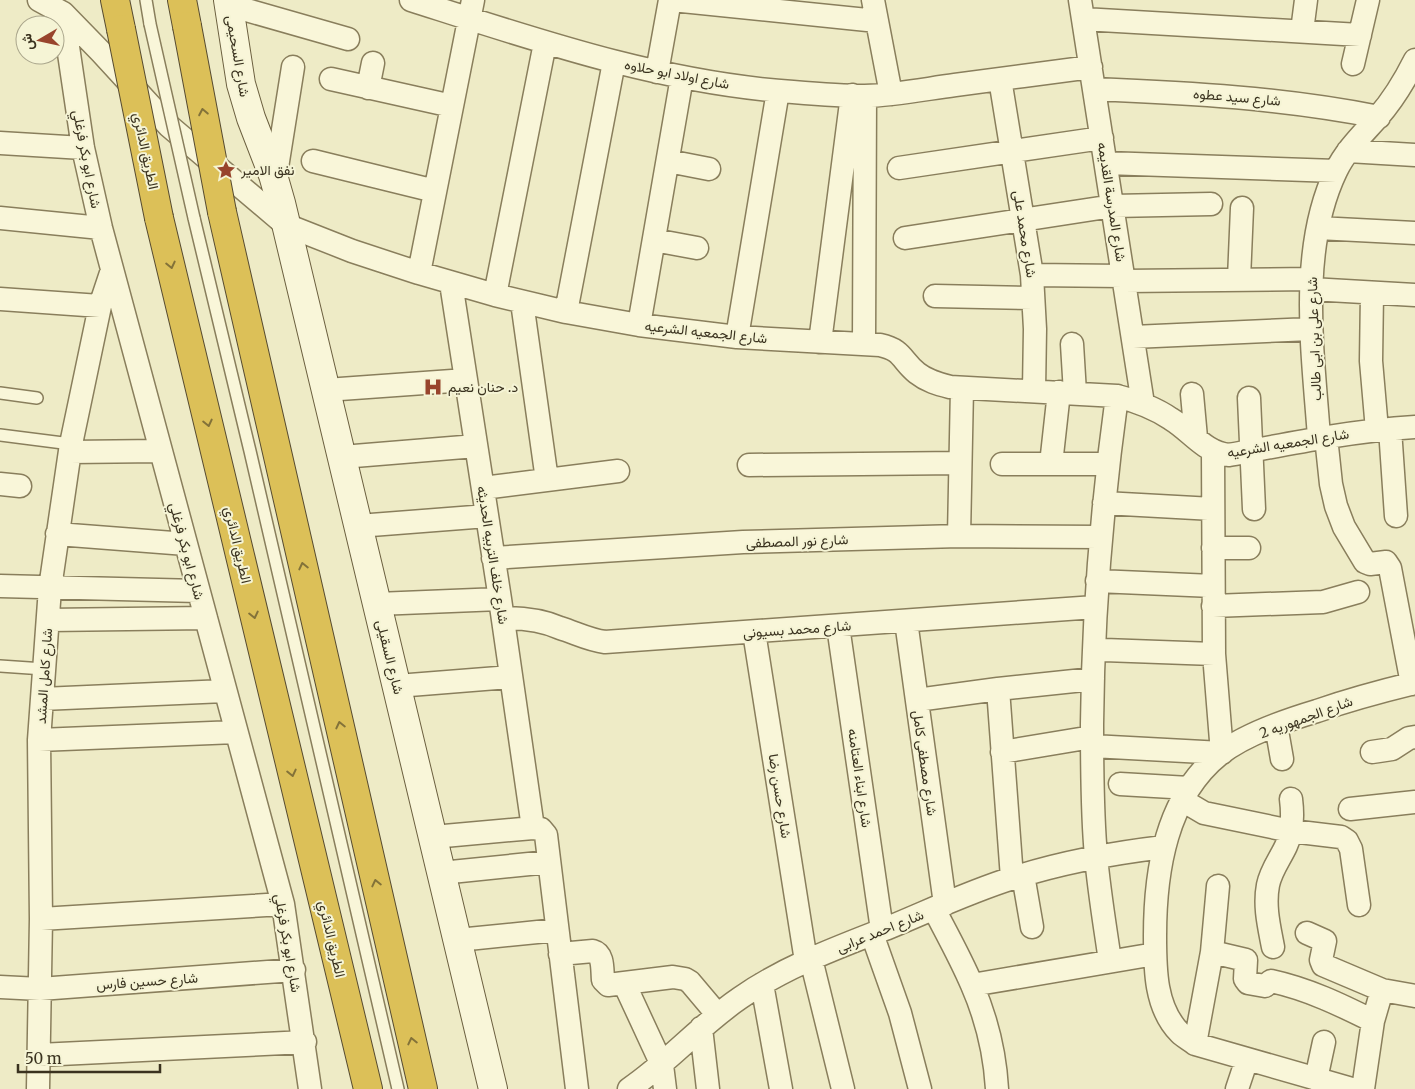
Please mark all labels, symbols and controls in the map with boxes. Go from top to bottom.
street label: شارع السحيمى [220,14,254,99]
north arrow [15,15,65,65]
text: ش [17,32,37,52]
street label: شارع اولاد ابو حلاوه [623,55,731,95]
street label: شارع سيد عطوه [1192,84,1282,112]
street label: شارع ابو بكر فرغلي [66,108,105,210]
one-way arrow [199,108,209,117]
street label: الطريق الدائري [126,111,163,192]
street label: شارع المدرسة القديمه [1092,141,1130,263]
place icon: نفق الامير [215,159,237,181]
place label: نفق الامير [240,161,295,179]
street label: شارع محمد على [1007,189,1041,279]
one-way arrow [165,261,176,270]
street label: شارع على بن ابى طالب [1303,277,1327,401]
street label: شارع الجمعيه الشرعيه [644,317,768,349]
hospital icon: د. حنان نعيم [422,376,444,398]
place label: د. حنان نعيم [448,378,518,396]
one-way arrow [202,419,213,428]
street label: شارع الجمعيه الشرعيه [1226,424,1350,463]
street label: شارع خلف التربيه الحديثه [471,484,513,626]
street label: شارع ابو بكر فرغلي [162,500,209,602]
street label: الطريق الدائري [218,505,256,586]
street label: شارع نور المصطفى [745,530,849,554]
one-way arrow [298,562,309,571]
one-way arrow [248,611,259,620]
street label: شارع محمد بسيونى [742,616,852,644]
street label: شارع السقيلى [370,618,408,697]
street label: شارع كامل المشد [32,627,58,725]
street label: شارع الجمهوريه 2 [1257,692,1356,744]
street label: شارع مصطفى كامل [907,709,941,817]
one-way arrow [335,720,346,729]
street label: شارع ابناء العتامنه [842,727,876,829]
street label: شارع حسن رضا [762,753,796,840]
one-way arrow [286,769,297,778]
one-way arrow [371,879,382,888]
street label: شارع ابو بكر فرغلي [268,892,306,994]
street label: الطريق الدائري [312,899,350,980]
street label: شارع احمد عرابى [834,905,927,959]
street label: شارع حسين فارس [96,968,199,996]
one-way arrow [407,1037,418,1046]
scale bar [18,1042,160,1074]
text: 50 m [25,1049,62,1068]

